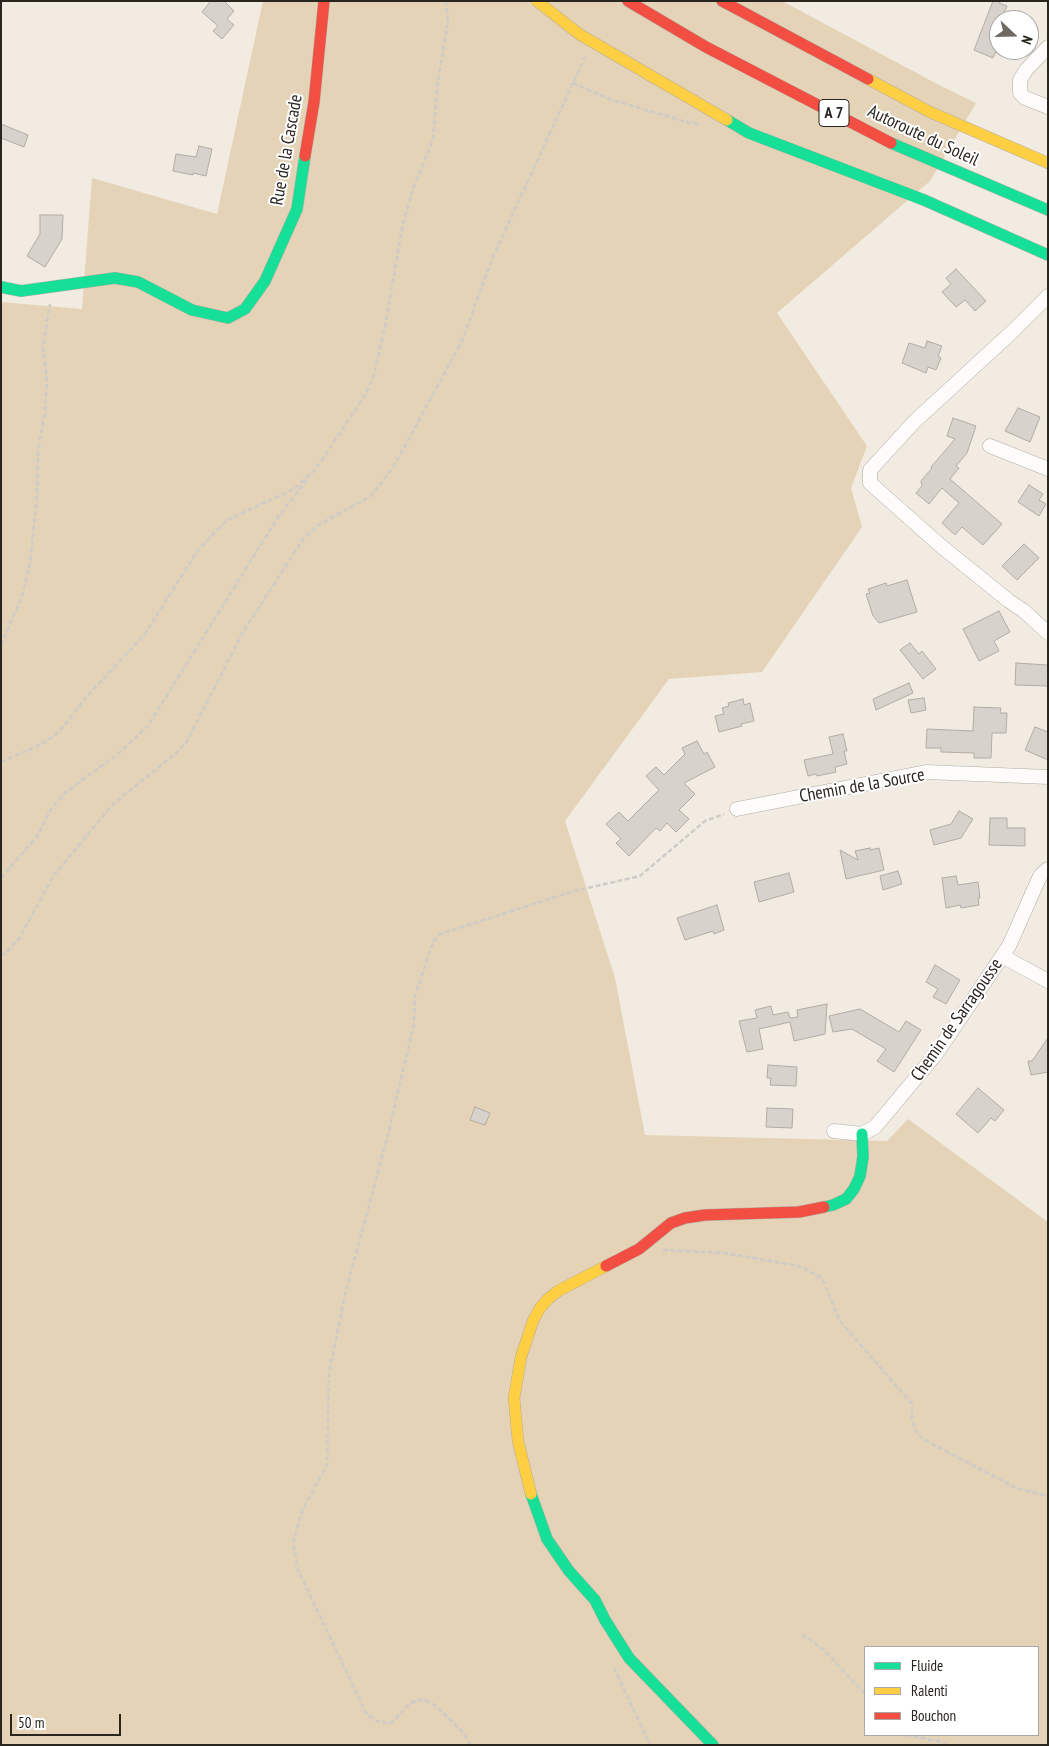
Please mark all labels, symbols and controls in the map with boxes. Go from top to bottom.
north arrow [989,10,1039,60]
text: N [1017,33,1037,47]
street label: Rue de la Cascade [267,93,307,207]
road number: A 7 [819,100,849,126]
street label: Autoroute du Soleil [864,101,982,171]
street label: Chemin de la Source [798,764,926,808]
street label: Chemin de Sarragousse [907,954,1007,1086]
legend [864,1646,1039,1736]
text: Fluide [911,1656,943,1675]
text: Ralenti [911,1681,948,1700]
scale bar [12,1704,124,1736]
text: Bouchon [911,1706,956,1725]
text: 50 m [18,1713,44,1732]

